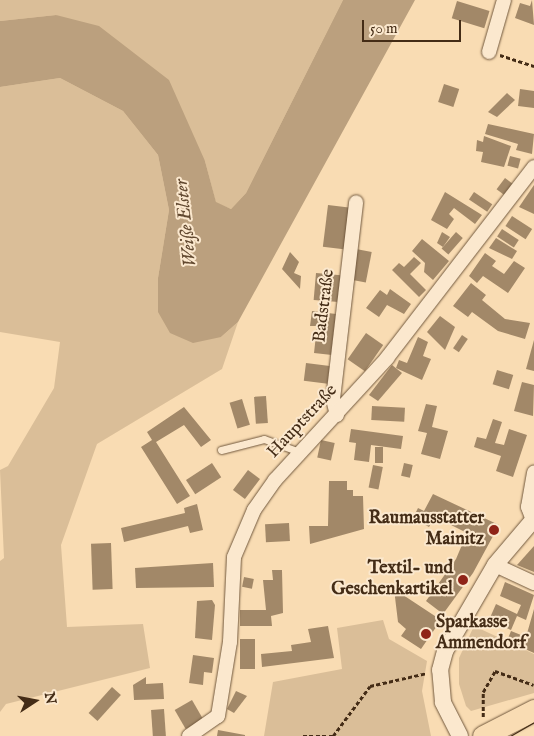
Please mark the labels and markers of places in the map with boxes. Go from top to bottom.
place label: Raumausstatter Mainitz [368,509,484,552]
marker: Raumausstatter Mainitz [488,524,500,536]
place label: Textil- und Geschenkartikel [331,559,453,602]
marker: Textil- und Geschenkartikel [457,574,469,586]
place label: Sparkasse Ammendorf [436,613,526,656]
marker: Sparkasse Ammendorf [420,628,432,640]

